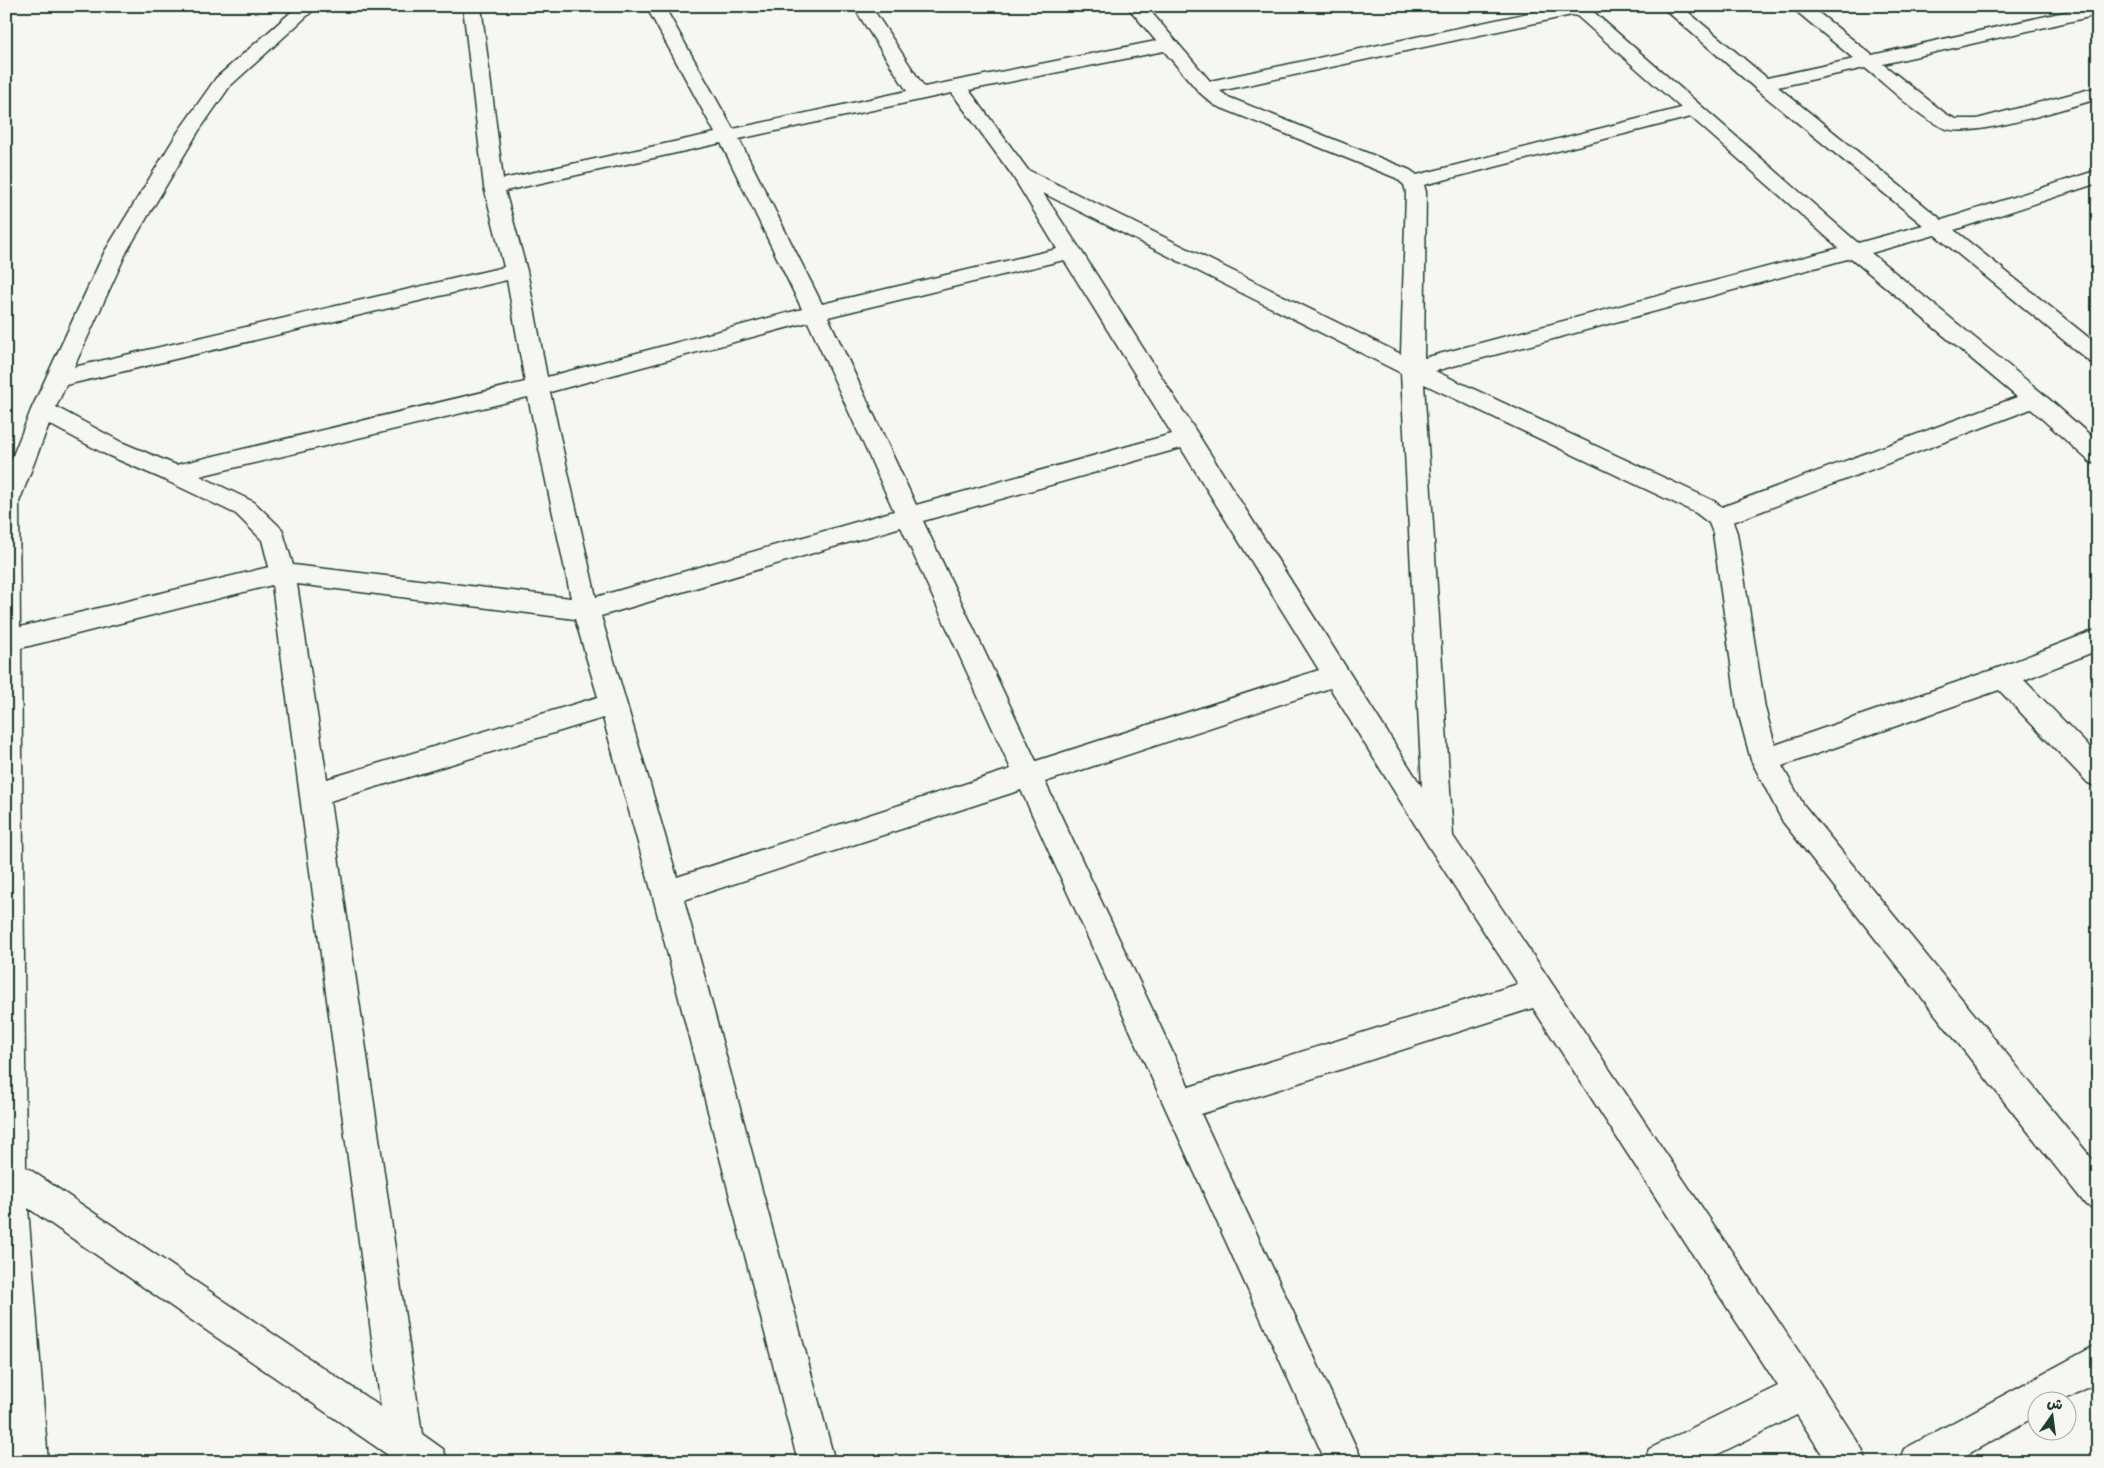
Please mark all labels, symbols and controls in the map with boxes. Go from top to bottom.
north arrow [2026,1390,2076,1440]
text: ش [2045,1390,2066,1418]

